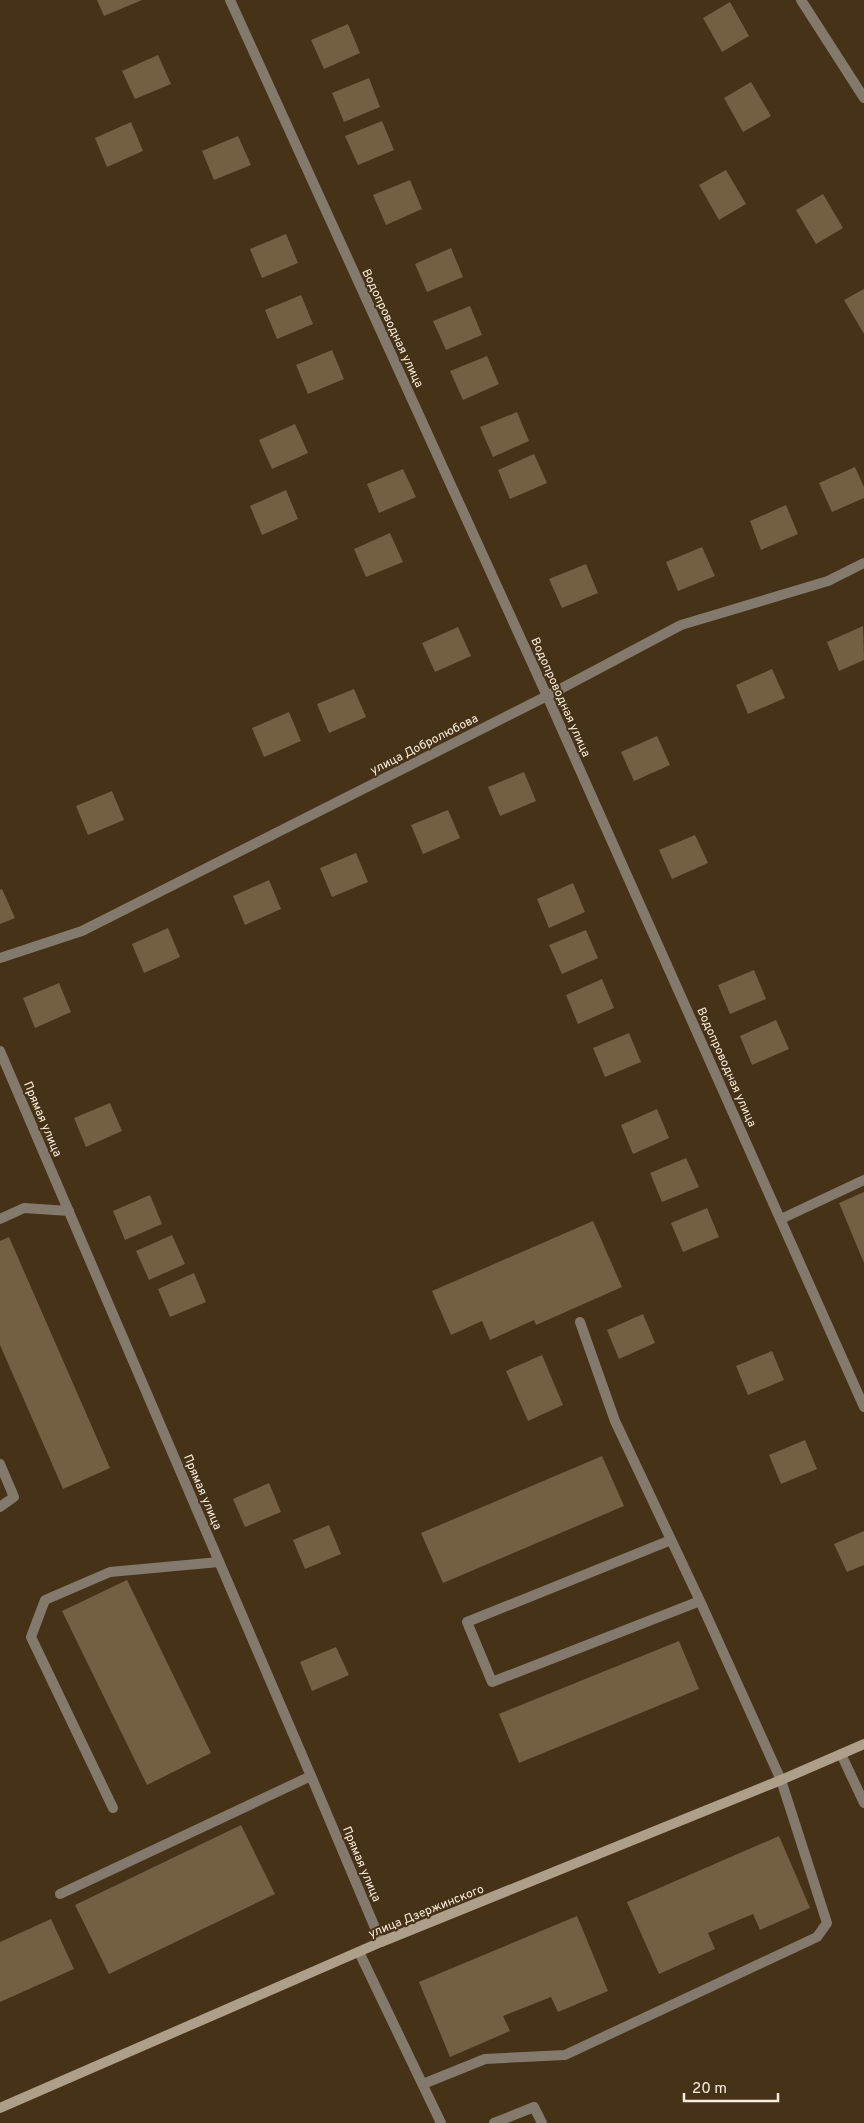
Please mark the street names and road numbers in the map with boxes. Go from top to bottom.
street label: Водопроводная улица [358,266,427,390]
street label: Водопроводная улица [526,635,594,760]
street label: улица Добролюбова [368,711,481,779]
street label: Водопроводная улица [692,1005,760,1130]
street label: Прямая улица [19,1079,65,1159]
street label: Прямая улица [179,1452,225,1532]
street label: Прямая улица [338,1824,384,1904]
street label: улица Дзержинского [366,1881,487,1942]

